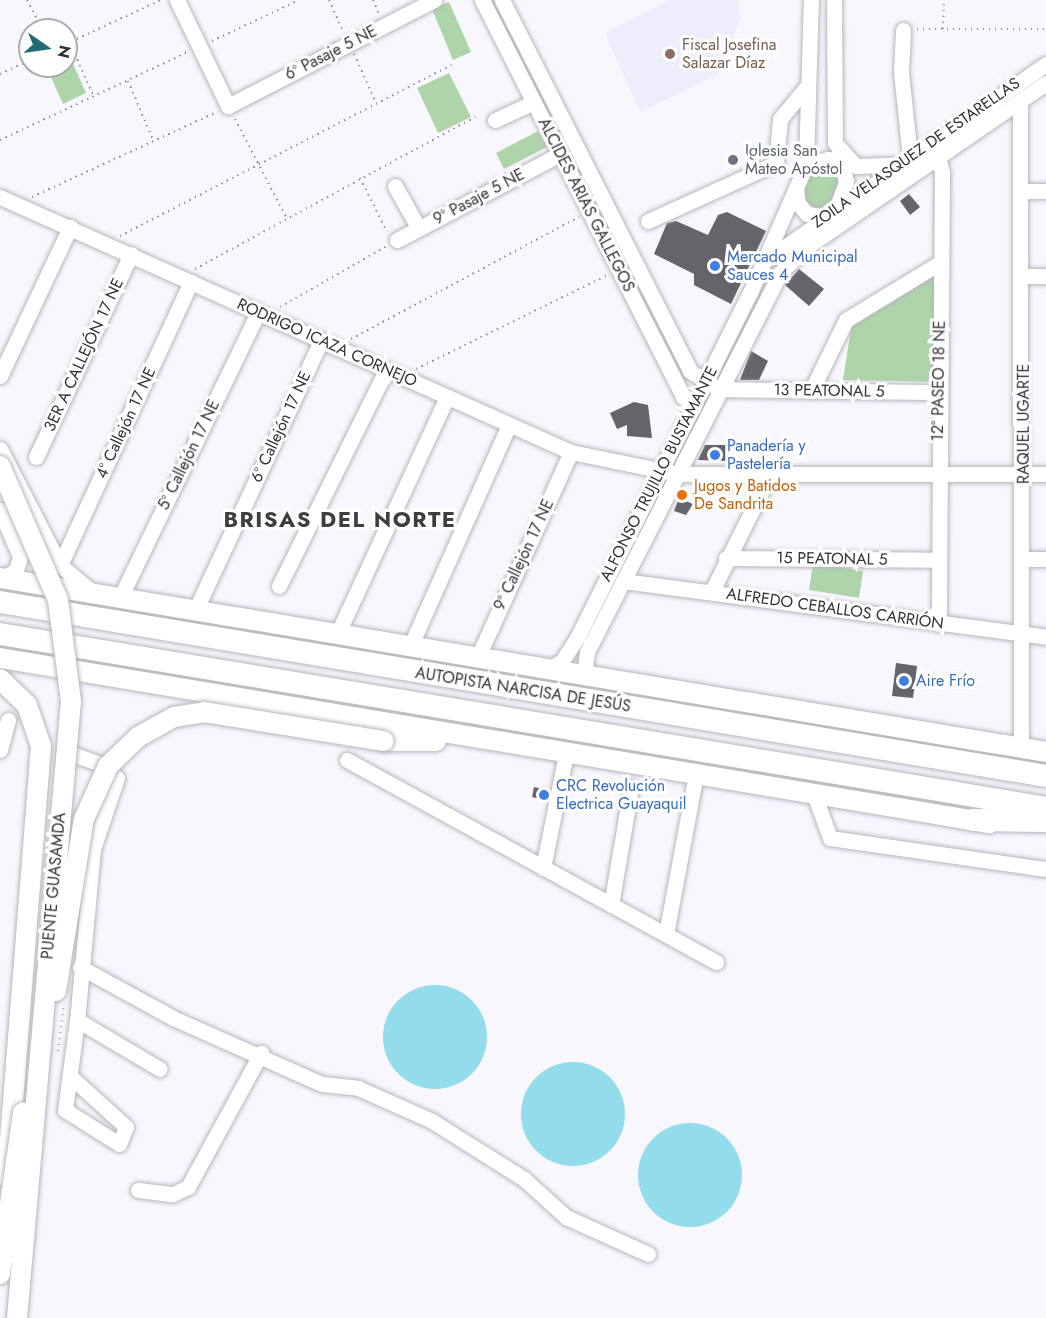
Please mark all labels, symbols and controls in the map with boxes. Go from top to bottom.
north arrow [18,18,78,78]
street label: 6º Pasaje 5 NE [282,22,380,84]
place label: Fiscal Josefina Salazar Díaz [682,35,777,73]
text: N [51,43,77,60]
marker: Fiscal Josefina Salazar Díaz [663,47,677,61]
street label: ZOILA VELASQUEZ DE ESTARELLAS [808,74,1024,232]
street label: ALCIDES ARIAS GALLEGOS [534,115,638,295]
place label: Iglesia San Mateo Apóstol [745,141,842,179]
marker: Iglesia San Mateo Apóstol [726,153,740,167]
street label: 9º Pasaje 5 NE [430,165,528,229]
place label: Mercado Municipal Sauces 4 [727,247,858,285]
marker: Mercado Municipal Sauces 4 [708,259,722,273]
street label: 3ER A CALLEJÓN 17 NE [40,276,128,434]
street label: RODRIGO ICAZA CORNEJO [234,295,420,391]
street label: 12° PASEO 18 NE [928,320,950,442]
street label: ALFONSO TRUJILLO BUSTAMANTE [596,363,722,585]
street label: 4º Callejón 17 NE [92,364,160,482]
street label: RAQUEL UGARTE [1014,364,1034,484]
street label: 6º Callejón 17 NE [247,368,315,486]
street label: 13 PEATONAL 5 [773,380,885,402]
street label: 5º Callejón 17 NE [154,397,224,513]
place label: Panadería y Pastelería [727,436,806,474]
marker: Panadería y Pastelería [708,448,722,462]
place label: Jugos y Batidos De Sandrita [694,476,796,514]
marker: Jugos y Batidos De Sandrita [675,488,689,502]
street label: 9º Callejón 17 NE [490,496,558,614]
district label: BRISAS DEL NORTE [223,507,457,533]
street label: 15 PEATONAL 5 [776,548,888,570]
street label: ALFREDO CEBALLOS CARRIÓN [725,584,945,634]
street label: AUTOPISTA NARCISA DE JESÚS [414,663,632,717]
place label: Aire Frío [916,671,975,691]
marker: Aire Frío [897,674,911,688]
place label: CRC Revolución Electrica Guayaquil [556,776,687,814]
marker: CRC Revolución Electrica Guayaquil [537,788,551,802]
street label: PUENTE GUASAMDA [38,812,70,960]

